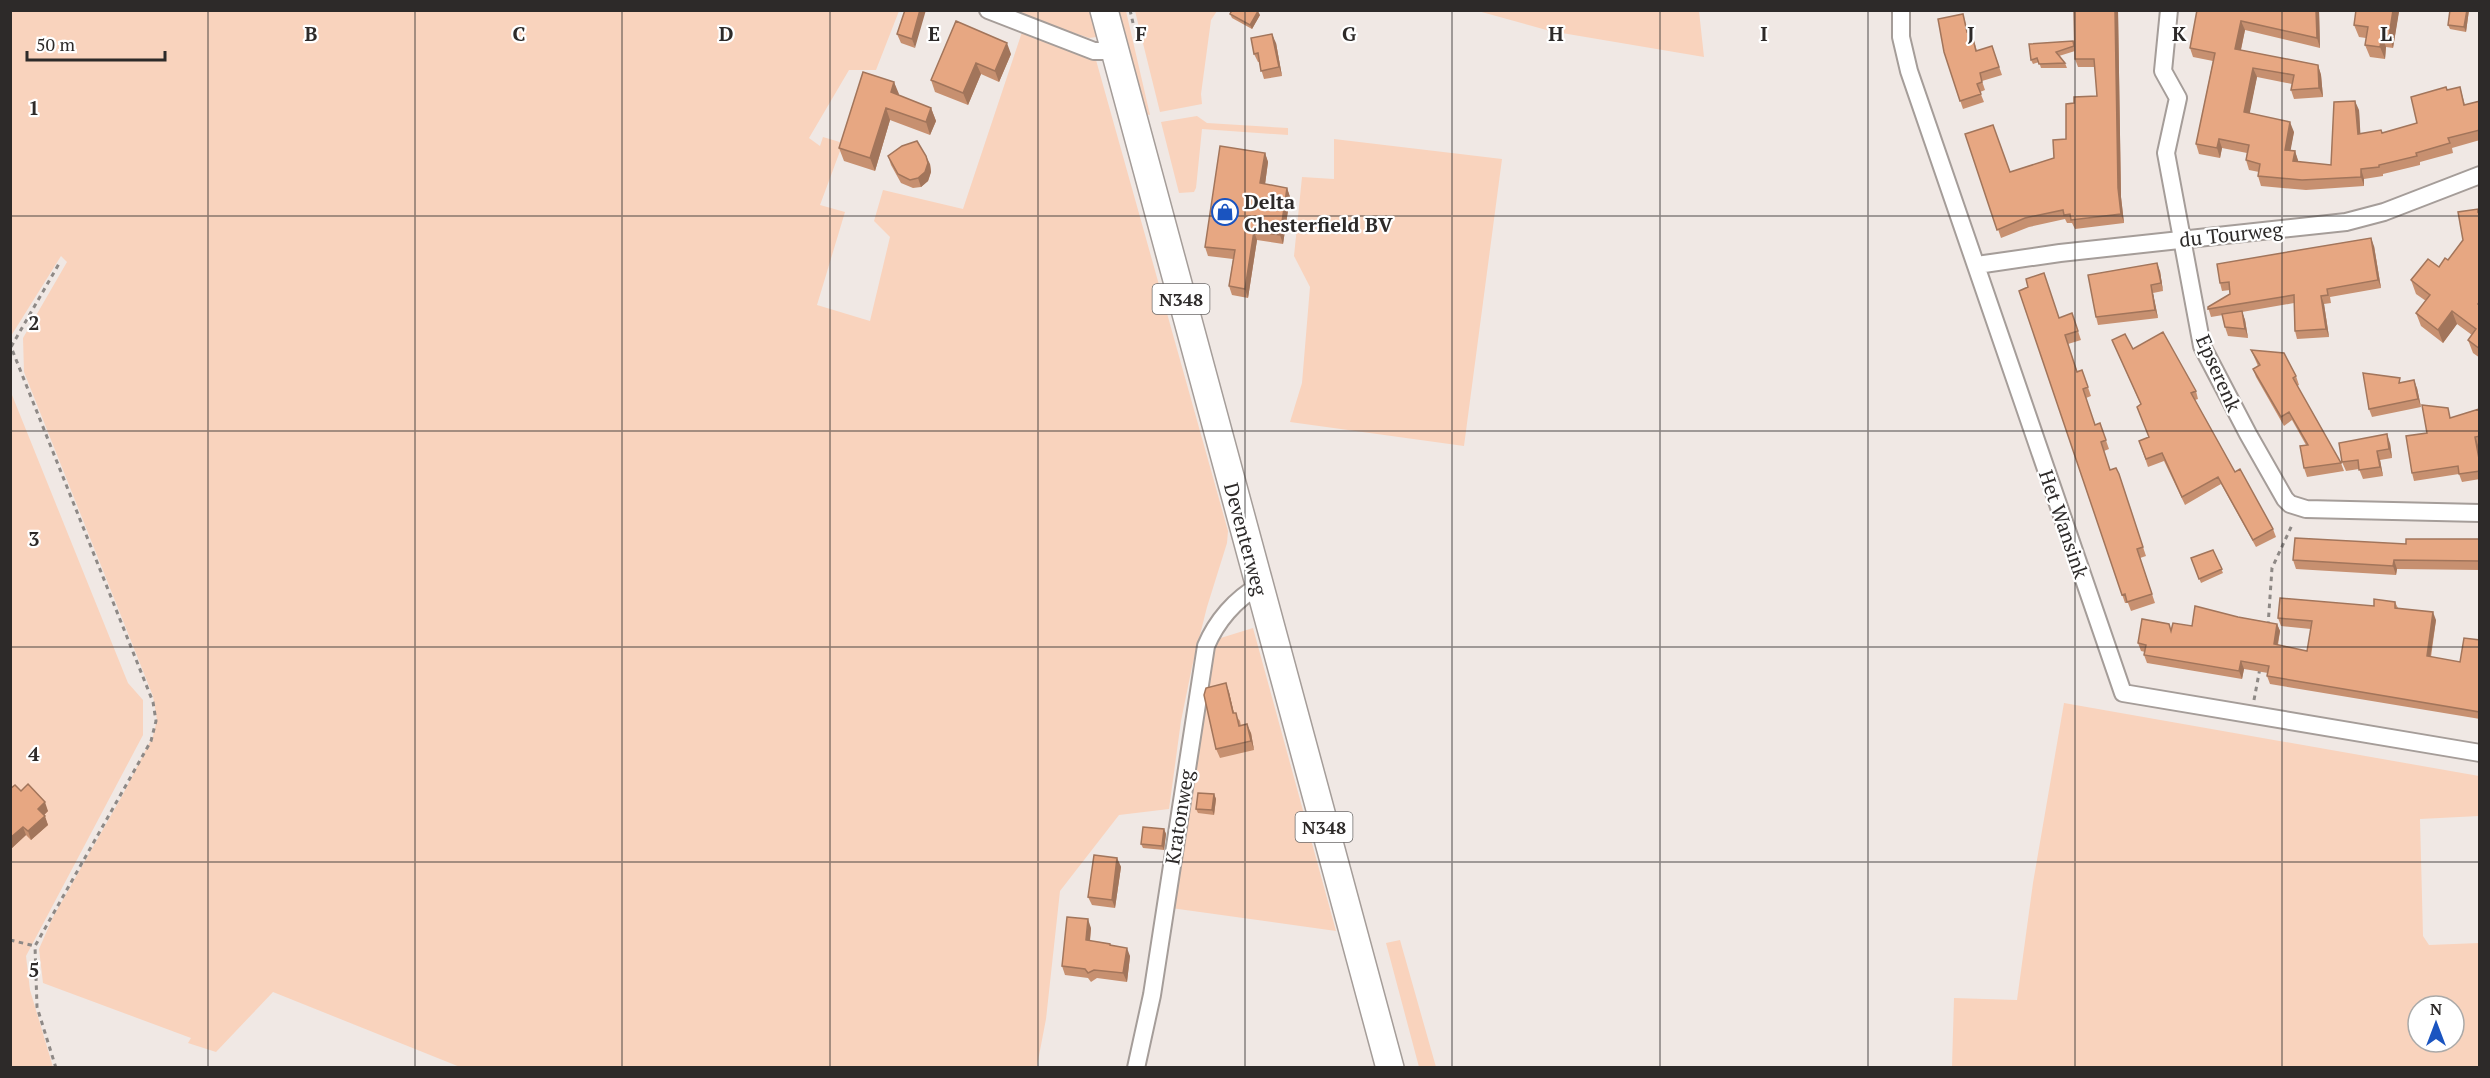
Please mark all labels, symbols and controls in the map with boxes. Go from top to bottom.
text: B [305,20,318,47]
text: C [512,20,526,47]
text: D [719,20,733,47]
text: E [928,20,940,47]
text: F [1135,20,1147,47]
text: G [1342,20,1356,47]
text: H [1548,20,1564,47]
text: I [1760,20,1768,47]
text: J [1967,20,1975,47]
text: K [2172,20,2187,47]
text: L [2380,20,2392,47]
scale bar [27,24,165,62]
text: 50 m [36,32,76,56]
text: 1 [28,94,40,121]
place label: Delta Chesterfield BV [1244,188,1393,238]
shop icon: Delta Chesterfield BV [1210,197,1240,227]
street label: du Tourweg [2178,215,2285,253]
road number: N348 [1152,284,1210,314]
text: 2 [28,309,40,336]
street label: Epserenk [2190,330,2248,416]
street label: Het Wansink [2033,466,2095,583]
street label: Deventerweg [1218,480,1274,599]
text: 3 [28,525,40,552]
text: 4 [28,740,40,767]
street label: Kratonweg [1158,767,1200,867]
road number: N348 [1296,812,1352,842]
text: 5 [28,956,40,983]
north arrow [2406,994,2466,1054]
text: N [2430,998,2442,1020]

